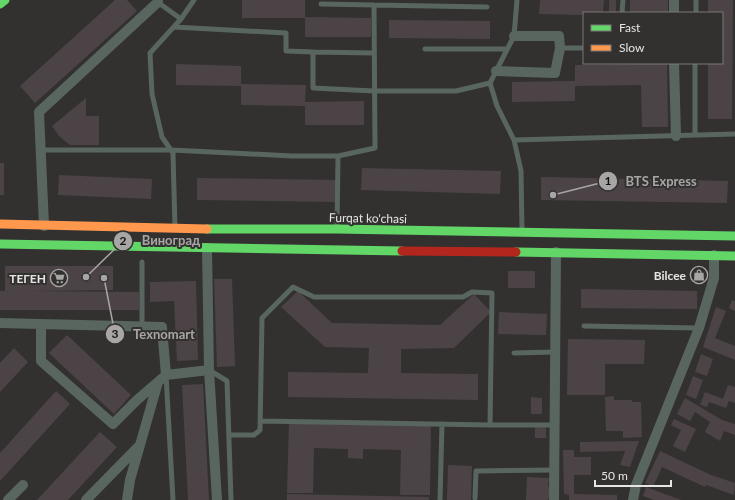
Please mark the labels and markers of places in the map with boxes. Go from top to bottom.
callout: BTS Express [598,169,705,194]
callout: Виноград [113,228,208,253]
shop icon: Bilcee [689,265,709,285]
supermarket icon: ТЕГЕН [49,268,69,288]
place label: Bilcee [654,268,687,283]
place label: ТЕГЕН [9,271,46,286]
callout: Texnomart [105,322,203,347]

